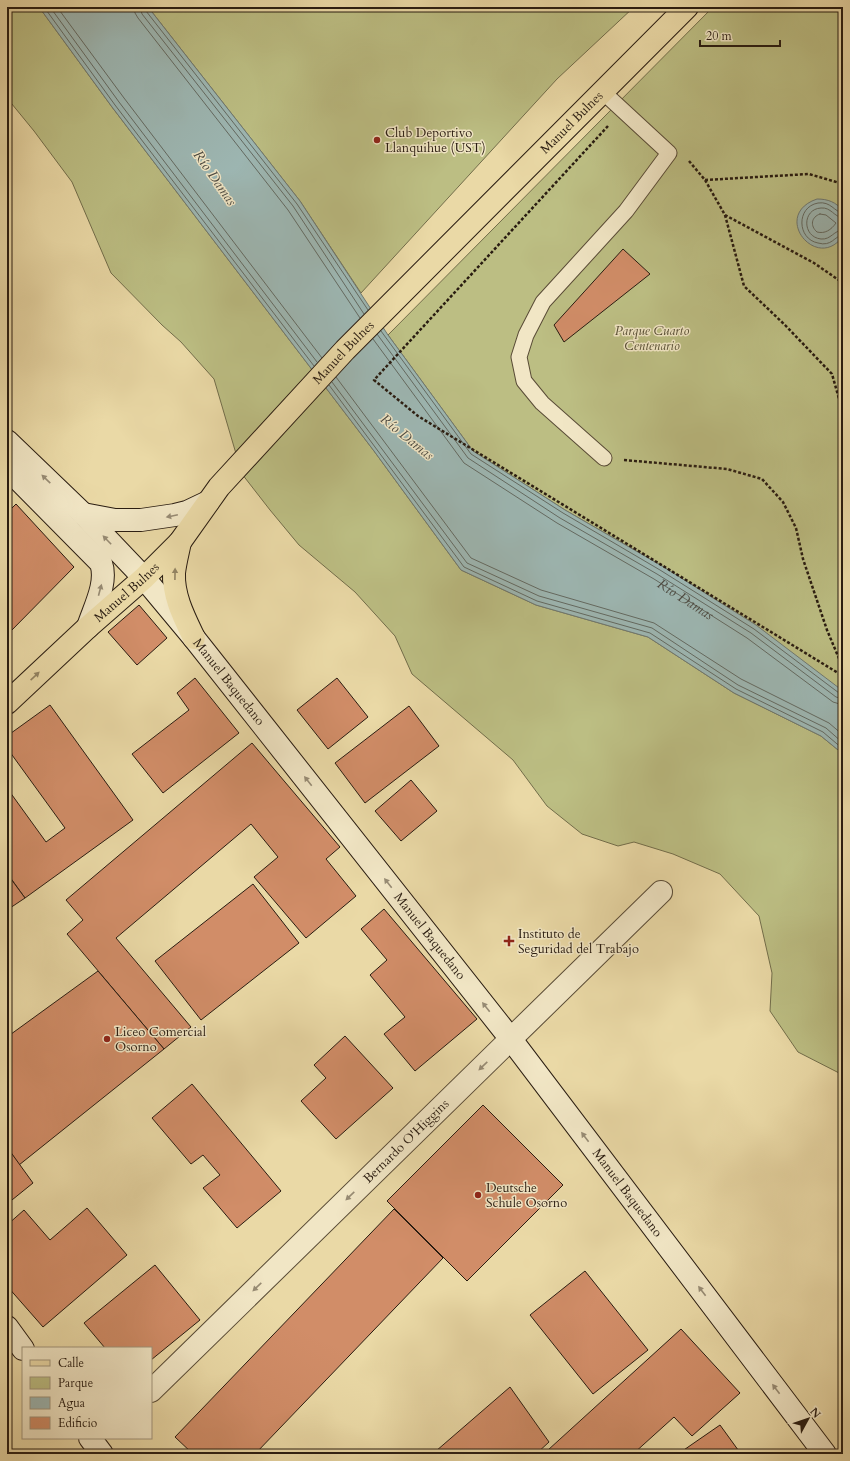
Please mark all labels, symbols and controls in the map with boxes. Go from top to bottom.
scale bar [700,22,780,48]
text: 20 m [706,28,733,44]
street label: Manuel Bulnes [536,87,607,158]
place label: Club Deportivo Llanquihue (UST) [385,124,486,157]
marker: Club Deportivo Llanquihue (UST) [372,135,382,145]
water label: Río Damas [189,147,241,210]
street label: Manuel Bulnes [309,317,378,388]
park label: Parque Cuarto Centenario [615,322,689,355]
water label: Río Damas [376,410,438,465]
one-way arrow [41,474,51,483]
one-way arrow [166,513,178,519]
one-way arrow [102,535,112,545]
street label: Manuel Bulnes [90,559,163,627]
one-way arrow [172,568,178,581]
water label: Río Damas [654,574,718,624]
one-way arrow [97,584,103,596]
street label: Manuel Baquedano [189,635,269,729]
one-way arrow [31,672,40,681]
one-way arrow [303,776,312,787]
one-way arrow [384,878,393,889]
street label: Manuel Baquedano [390,889,470,984]
place label: Instituto de Seguridad del Trabajo [518,925,639,958]
marker: Instituto de Seguridad del Trabajo [503,935,515,947]
one-way arrow [482,1002,490,1013]
place label: Liceo Comercial Osorno [115,1023,207,1056]
marker: Liceo Comercial Osorno [102,1034,112,1044]
one-way arrow [478,1061,487,1070]
street label: Bernardo O'Higgins [359,1095,453,1187]
one-way arrow [581,1132,589,1143]
street label: Manuel Baquedano [588,1145,667,1241]
place label: Deutsche Schule Osorno [486,1179,567,1212]
marker: Deutsche Schule Osorno [473,1190,483,1200]
one-way arrow [345,1191,355,1201]
one-way arrow [252,1282,262,1292]
one-way arrow [698,1286,706,1297]
legend [22,1347,152,1439]
text: Calle [58,1355,84,1371]
text: Parque [58,1375,93,1391]
one-way arrow [772,1384,780,1395]
text: Agua [58,1395,86,1411]
north arrow [788,1399,828,1439]
text: N [806,1404,824,1422]
text: Edificio [58,1415,98,1431]

